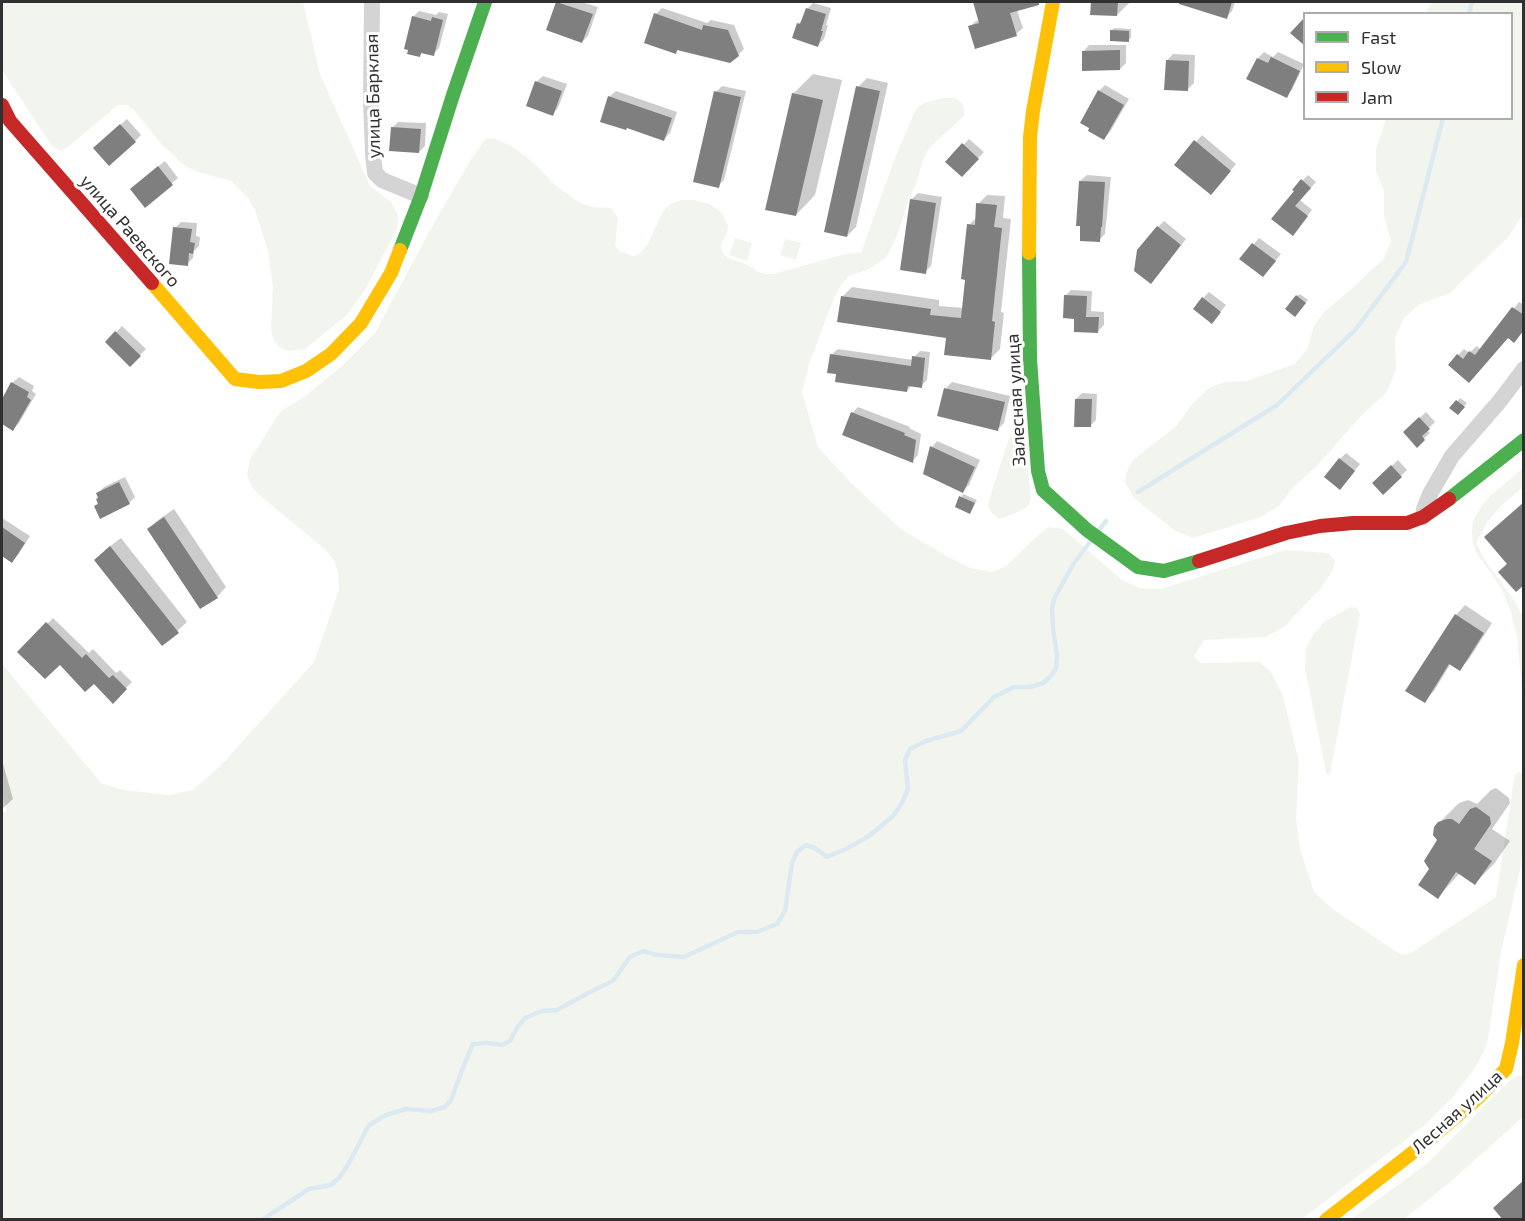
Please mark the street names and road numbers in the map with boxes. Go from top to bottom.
street label: улица Барклая [361,33,385,159]
street label: улица Раевского [75,170,185,292]
street label: Залесная улица [1002,333,1030,467]
street label: Лесная улица [1407,1066,1507,1158]

